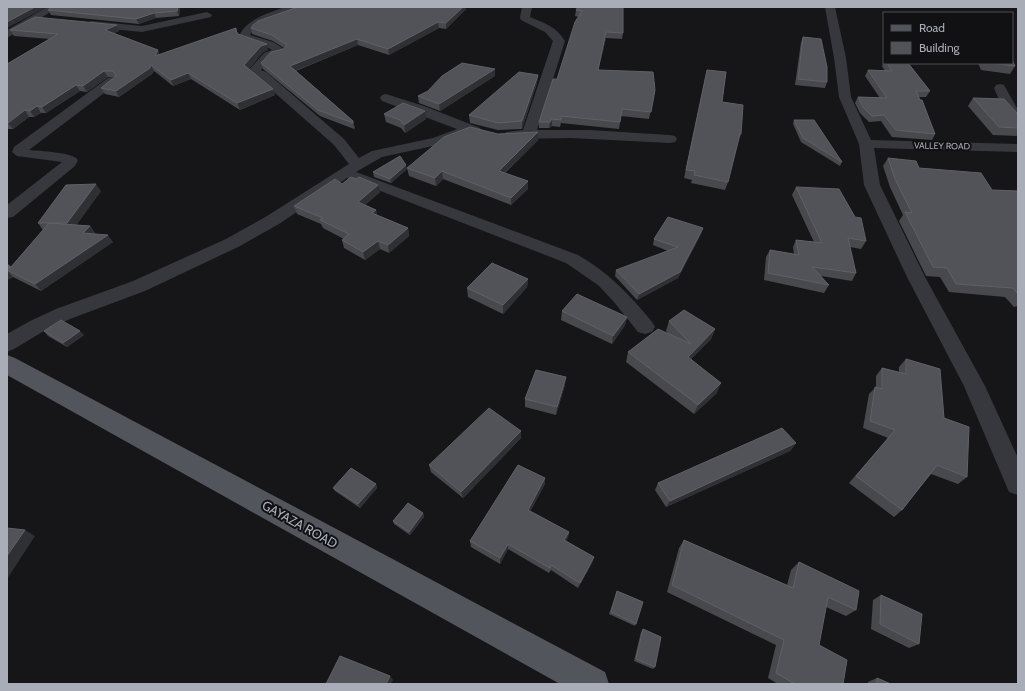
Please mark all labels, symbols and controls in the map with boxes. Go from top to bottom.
legend [883,12,1013,64]
text: Road [919,20,945,35]
text: Building [919,40,961,55]
street label: VALLEY ROAD [914,140,971,151]
street label: GAYAZA ROAD [260,497,340,551]

